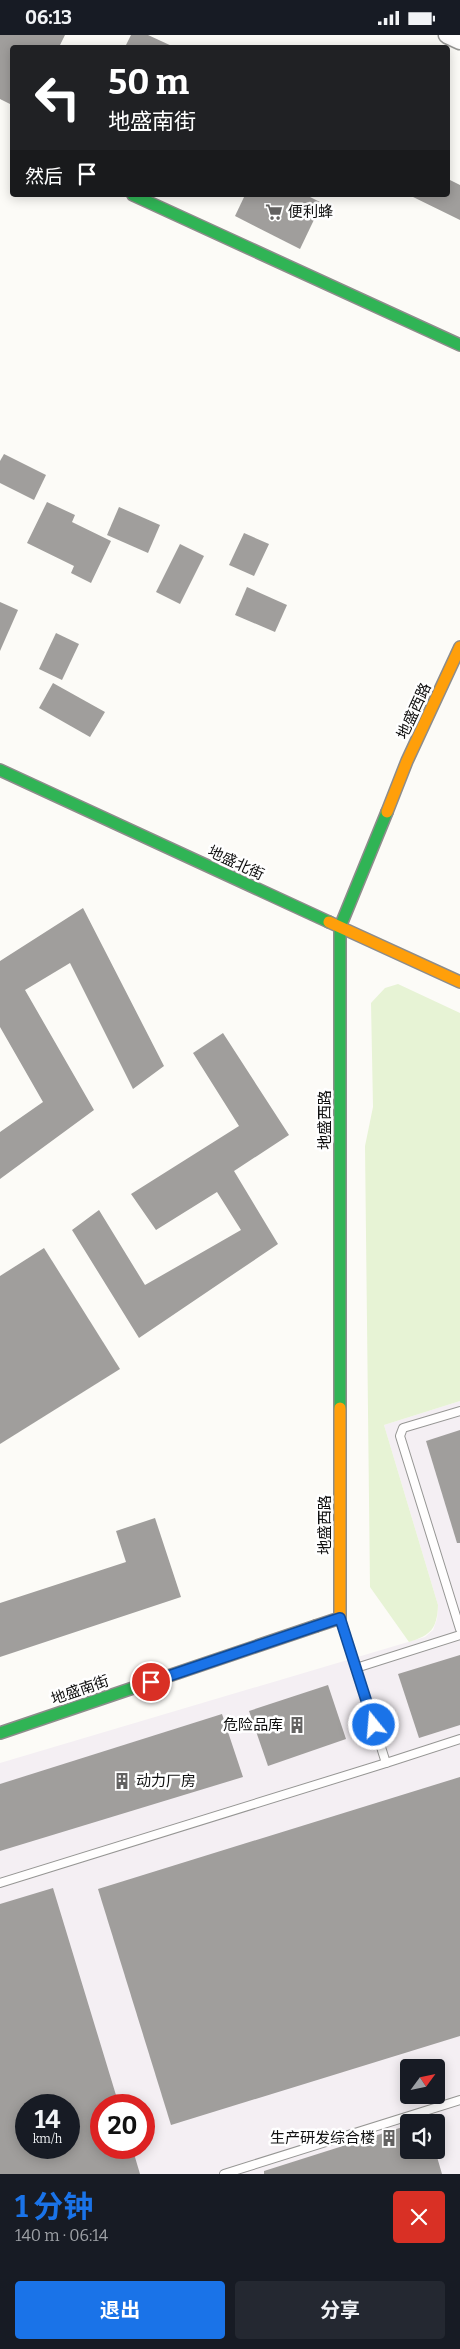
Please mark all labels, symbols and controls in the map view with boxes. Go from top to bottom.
text: 06:13 [25,6,72,29]
text: 50 m [108,61,189,103]
icon: left [25,65,90,130]
text: 地盛南街 [108,108,196,135]
icon: arrive [73,160,101,188]
text: 然后 [25,165,63,188]
supermarket icon: 便利蜂 [264,202,284,222]
place label: 便利蜂 [288,203,333,221]
street label: 地盛西路 [393,680,435,742]
street label: 地盛北街 [205,842,267,884]
street label: 地盛西路 [316,1090,334,1150]
street label: 地盛西路 [316,1495,334,1555]
pin [130,1661,172,1703]
icon: arrive [137,1668,165,1696]
street label: 地盛南街 [49,1672,111,1708]
position arrow [347,1698,399,1750]
building icon: 危险品库 [287,1715,307,1735]
place label: 危险品库 [223,1716,283,1734]
building icon: 动力厂房 [112,1771,132,1791]
place label: 动力厂房 [136,1772,196,1790]
north arrow [400,2059,445,2104]
map controls [400,2059,445,2159]
speed limit sign: 20 [90,2094,155,2159]
text: 14 [34,2105,61,2135]
button: sound [400,2114,445,2159]
building icon: 生产研发综合楼 [379,2128,399,2148]
place label: 生产研发综合楼 [270,2129,375,2147]
text: km/h [33,2132,62,2146]
text: 1 分钟 [15,2189,93,2225]
button: close [393,2191,445,2243]
text: 140 m · 06:14 [15,2226,108,2245]
button: 退出 [15,2281,225,2339]
button: 分享 [235,2281,445,2339]

